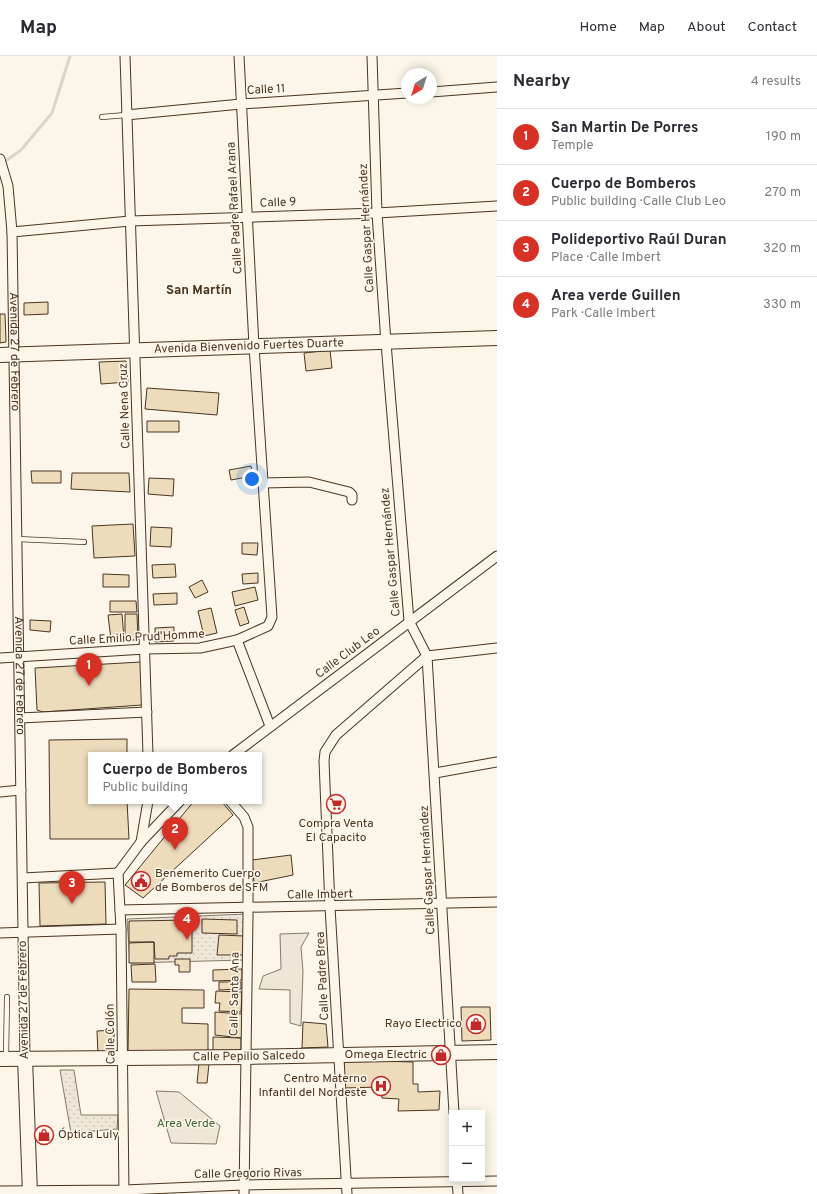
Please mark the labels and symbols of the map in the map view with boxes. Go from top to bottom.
north arrow [401,68,437,104]
street label: Calle 11 [246,81,286,99]
street label: Calle Padre Rafael Arana [224,141,246,275]
street label: Calle Gaspar Hernández [356,163,378,293]
street label: Calle 9 [259,194,297,212]
district label: San Martín [166,283,232,299]
street label: Avenida 27 de Febrero [5,292,23,411]
street label: Avenida Bienvenido Fuertes Duarte [154,335,344,358]
street label: Calle Nena Cruz [116,363,134,449]
your location [242,469,262,489]
street label: Calle Gaspar Hernández [377,487,405,617]
street label: Avenida 27 de Febrero [10,616,28,735]
street label: Calle Club Leo [312,623,384,683]
street label: Calle Emilio Prud'Homme [69,626,205,650]
pin: 1 [76,653,102,686]
supermarket icon: Compra Venta El Capacito [325,793,347,815]
street label: Calle Gaspar Hernández [417,805,439,935]
place label: Compra Venta El Capacito [298,816,374,846]
pin: 2 [162,817,188,850]
place label: Benemerito Cuerpo de Bomberos de SFM [155,866,268,896]
public building icon: Benemerito Cuerpo de Bomberos de SFM [130,870,152,892]
pin: 3 [59,871,85,904]
street label: Calle Imbert [287,886,353,904]
pin: 4 [174,907,200,940]
street label: Calle Padre Brea [313,931,333,1021]
street label: Avenida 27 de Febrero [15,940,33,1059]
street label: Calle Santa Ana [226,952,244,1036]
street label: Calle Colón [102,1003,120,1065]
shop icon: Rayo Electrico [465,1013,487,1035]
place label: Rayo Electrico [385,1016,462,1032]
shop icon: Omega Electric [430,1044,452,1066]
place label: Omega Electric [345,1047,427,1063]
street label: Calle Pepillo Salcedo [193,1048,306,1065]
place label: Centro Materno Infantil del Nordeste [258,1071,367,1101]
hospital icon: Centro Materno Infantil del Nordeste [370,1075,392,1097]
park label: Area Verde [157,1116,215,1132]
shop icon: Óptica Luly [33,1124,55,1146]
place label: Óptica Luly [58,1127,119,1143]
street label: Calle Gregorio Rivas [194,1165,302,1183]

